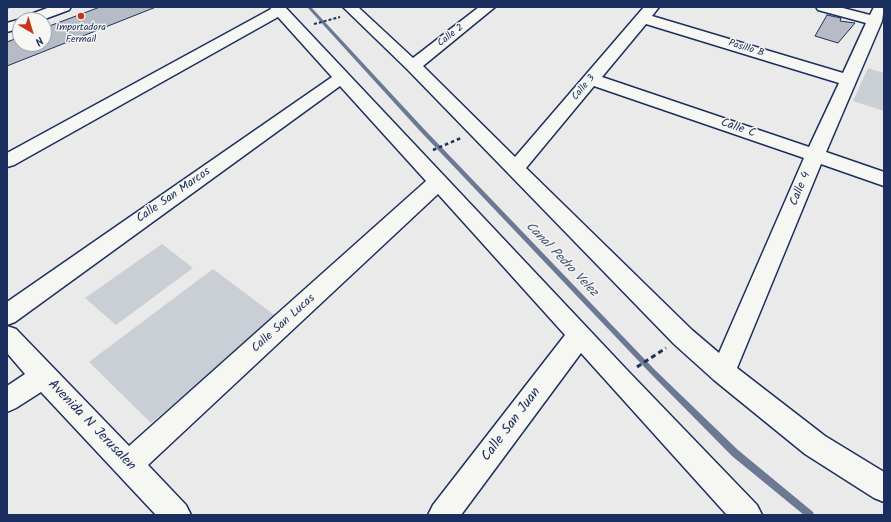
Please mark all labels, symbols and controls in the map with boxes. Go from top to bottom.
marker: Importadora Fermail [76,11,86,21]
north arrow [12,12,52,52]
place label: Importadora Fermail [56,22,106,46]
street label: Calle 2 [436,22,466,50]
text: N [30,31,47,50]
street label: Pasillo B [727,38,765,60]
street label: Calle 3 [570,73,598,103]
street label: Calle C [719,116,757,142]
street label: Calle San Marcos [134,165,214,227]
street label: Calle 4 [787,170,815,208]
water label: Canal Pedro Velez [521,219,601,301]
street label: Calle San Lucas [249,292,319,356]
street label: Avenida N Jerusalen [43,377,139,475]
street label: Calle San Juan [479,385,545,465]

